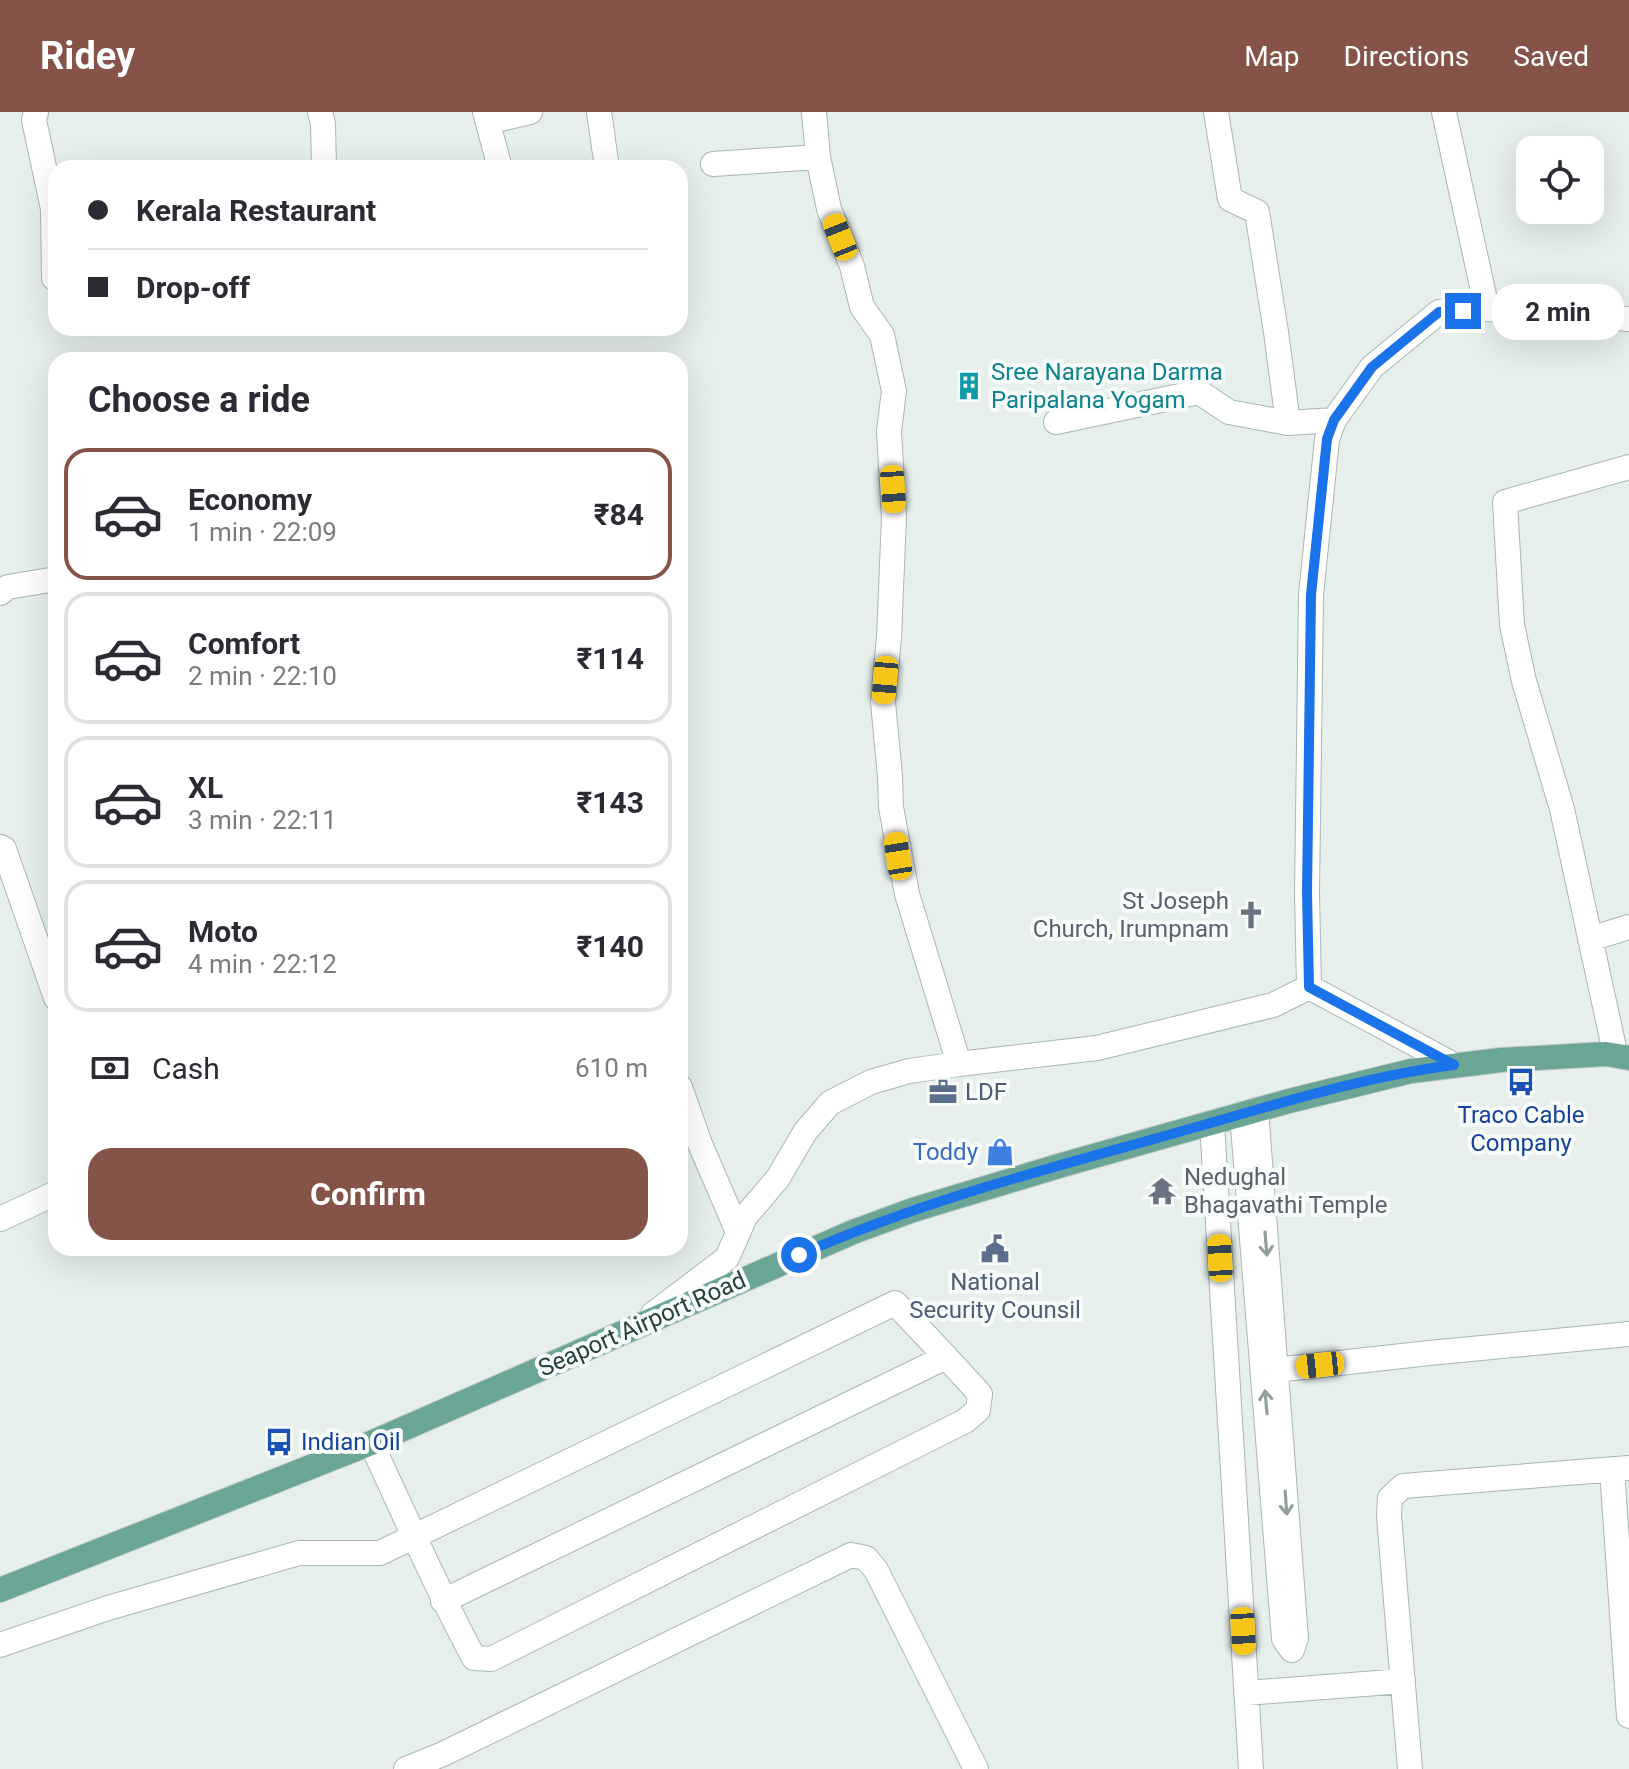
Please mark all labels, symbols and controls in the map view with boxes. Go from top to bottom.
text: Ridey [40,34,135,78]
text: Map [1244,40,1300,73]
text: Directions [1344,40,1469,73]
text: Saved [1513,40,1589,73]
map controls [1516,136,1604,224]
button: locate [1516,136,1604,224]
text: Kerala Restaurant [136,193,376,228]
car [820,210,860,264]
text: Drop-off [136,270,250,305]
callout: 2 min [1491,283,1623,339]
route end [1445,293,1481,329]
text: 2 min [1525,297,1591,327]
place label: Sree Narayana Darma Paripalana Yogam [991,358,1223,414]
building icon: Sree Narayana Darma Paripalana Yogam [954,371,984,401]
text: Choose a ride [88,379,310,421]
car [879,464,907,514]
icon: car [92,478,164,550]
text: Economy [188,482,312,517]
text: ₹84 [594,497,644,532]
text: 1 min · 22:09 [188,517,337,547]
icon: car [92,622,164,694]
text: Comfort [188,626,300,661]
text: ₹114 [577,641,644,676]
car [871,655,899,705]
text: 2 min · 22:10 [188,661,337,691]
icon: car [92,766,164,838]
text: XL [188,770,223,805]
text: ₹143 [577,785,644,820]
text: 3 min · 22:11 [188,805,337,835]
car [882,830,914,882]
place label: St Joseph Church, Irumpnam [1033,887,1229,943]
church icon: St Joseph Church, Irumpnam [1236,900,1266,930]
icon: car [92,910,164,982]
text: Moto [188,914,258,949]
text: ₹140 [577,929,644,964]
text: 4 min · 22:12 [188,949,337,979]
icon: cash [88,1046,132,1090]
text: Cash [152,1051,220,1086]
text: 610 m [575,1053,648,1083]
bus stop icon: Traco Cable Company [1506,1067,1536,1097]
office icon: LDF [928,1077,958,1107]
place label: LDF [965,1078,1007,1106]
place label: Traco Cable Company [1457,1101,1585,1157]
shop icon: Toddy [985,1137,1015,1167]
place label: Toddy [913,1138,979,1166]
button: Confirm [88,1148,648,1240]
place label: Nedughal Bhagavathi Temple [1184,1163,1387,1219]
temple icon: Nedughal Bhagavathi Temple [1147,1176,1177,1206]
one-way arrow [1259,1230,1274,1257]
car [1207,1233,1233,1283]
public building icon: National Security Counsil [980,1234,1010,1264]
route start [781,1237,817,1273]
street label: Seaport Airport Road [534,1266,750,1382]
place label: National Security Counsil [909,1268,1081,1324]
car [1295,1351,1345,1379]
one-way arrow [1258,1389,1273,1416]
bus stop icon: Indian Oil [264,1427,294,1457]
place label: Indian Oil [301,1428,401,1456]
one-way arrow [1279,1489,1294,1516]
car [1230,1606,1256,1656]

